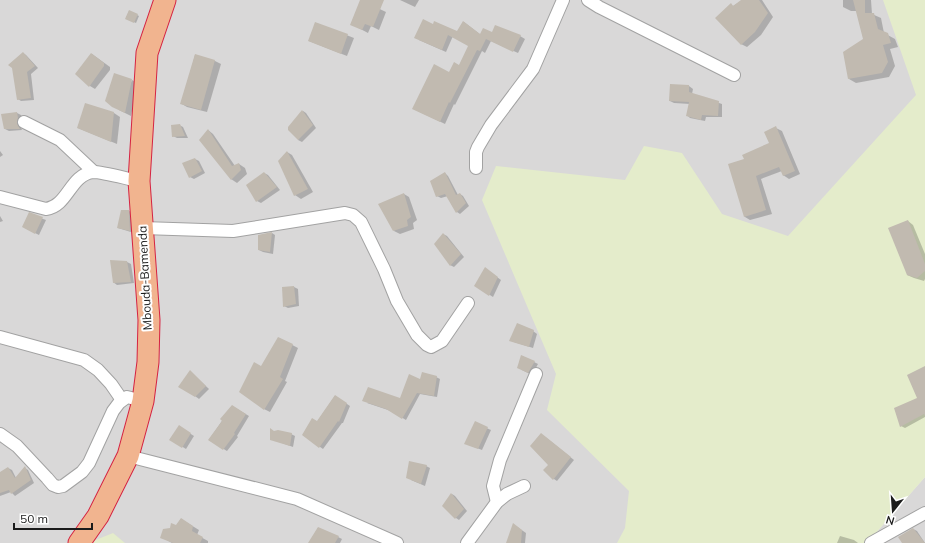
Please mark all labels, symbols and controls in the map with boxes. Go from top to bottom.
street label: Mbouda-Bamenda [134,225,155,331]
north arrow [873,491,913,531]
scale bar [14,505,92,531]
text: 50 m [20,511,48,526]
text: N [884,513,896,528]

